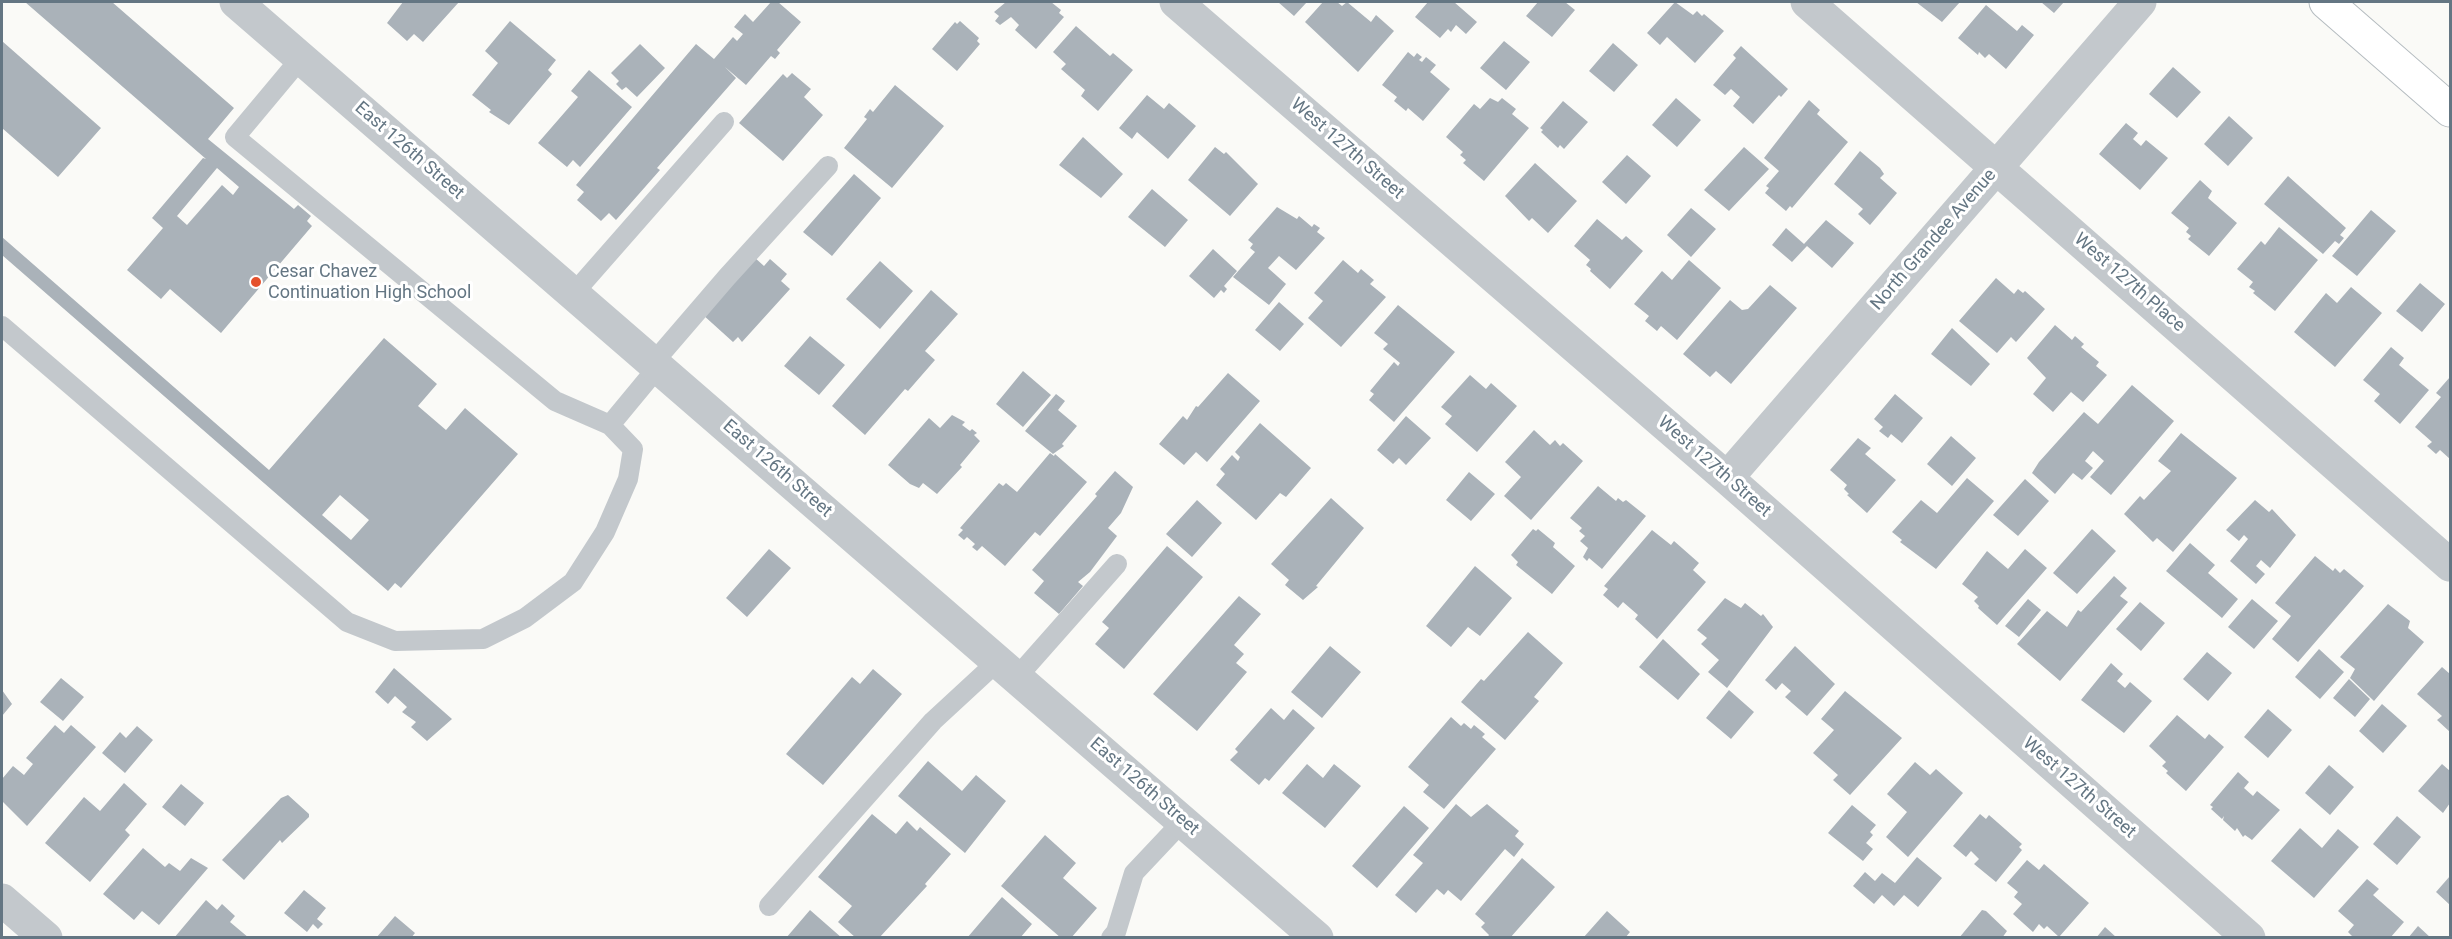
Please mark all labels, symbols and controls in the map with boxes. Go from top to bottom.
street label: West 127th Street [1286,94,1408,204]
street label: East 126th Street [350,98,468,204]
street label: North Grandee Avenue [1867,165,2001,315]
street label: West 127th Place [2069,229,2189,337]
place label: Cesar Chavez Continuation High School [268,261,471,304]
marker: Cesar Chavez Continuation High School [249,275,263,289]
street label: West 127th Street [1653,412,1775,522]
street label: East 126th Street [718,416,836,522]
street label: West 127th Street [2018,733,2140,843]
street label: East 126th Street [1085,734,1203,840]

